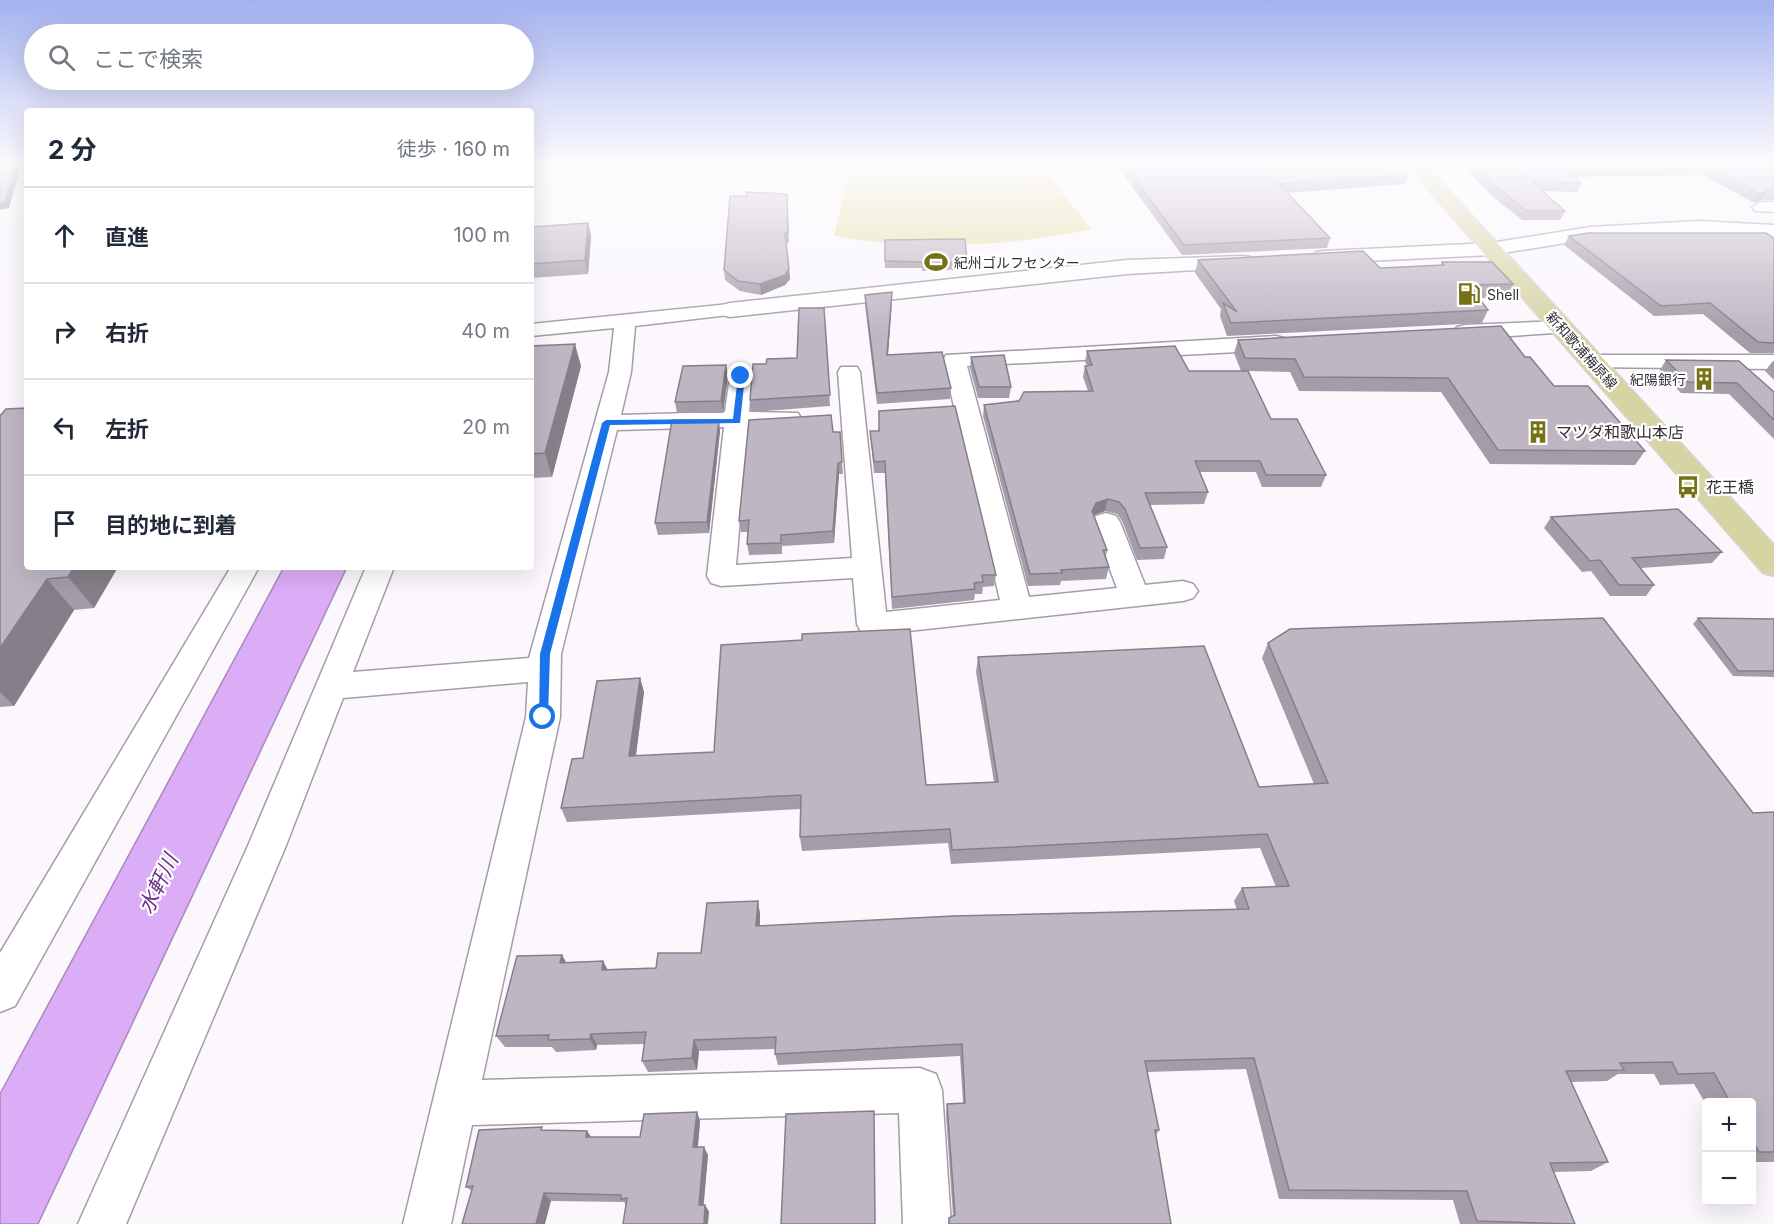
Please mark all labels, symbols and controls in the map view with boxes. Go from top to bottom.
search box [24,24,534,90]
icon: search [45,41,78,74]
text: ここで検索 [93,46,203,72]
text: 2 分 [48,134,97,165]
text: 徒歩 · 160 m [397,137,510,161]
icon: ahead [48,219,81,252]
text: 100 m [453,223,510,247]
text: 直進 [105,224,149,250]
sports icon: 紀州ゴルフセンター [923,249,949,275]
place label: 紀州ゴルフセンター [954,254,1080,271]
fuel station icon: Shell [1456,281,1482,307]
place label: Shell [1487,286,1519,303]
street label: 新和歌浦梅原線 [1543,308,1621,392]
icon: right [48,315,81,348]
text: 40 m [461,319,510,343]
text: 右折 [105,320,149,346]
route end [727,362,753,388]
building icon: 紀陽銀行 [1691,366,1717,392]
place label: 紀陽銀行 [1630,371,1686,388]
icon: left [48,411,81,444]
text: 20 m [462,415,510,439]
text: 左折 [105,416,149,442]
building icon: マツダ和歌山本店 [1525,419,1551,445]
place label: マツダ和歌山本店 [1556,422,1684,442]
bus stop icon: 花王橋 [1675,474,1701,500]
place label: 花王橋 [1706,477,1754,497]
icon: arrive [48,507,81,540]
text: 目的地に到着 [105,512,237,538]
route start [529,703,555,729]
water label: 水軒川 [133,848,184,918]
map controls [1702,1098,1756,1206]
button: + [1702,1098,1756,1152]
button: − [1702,1152,1756,1206]

